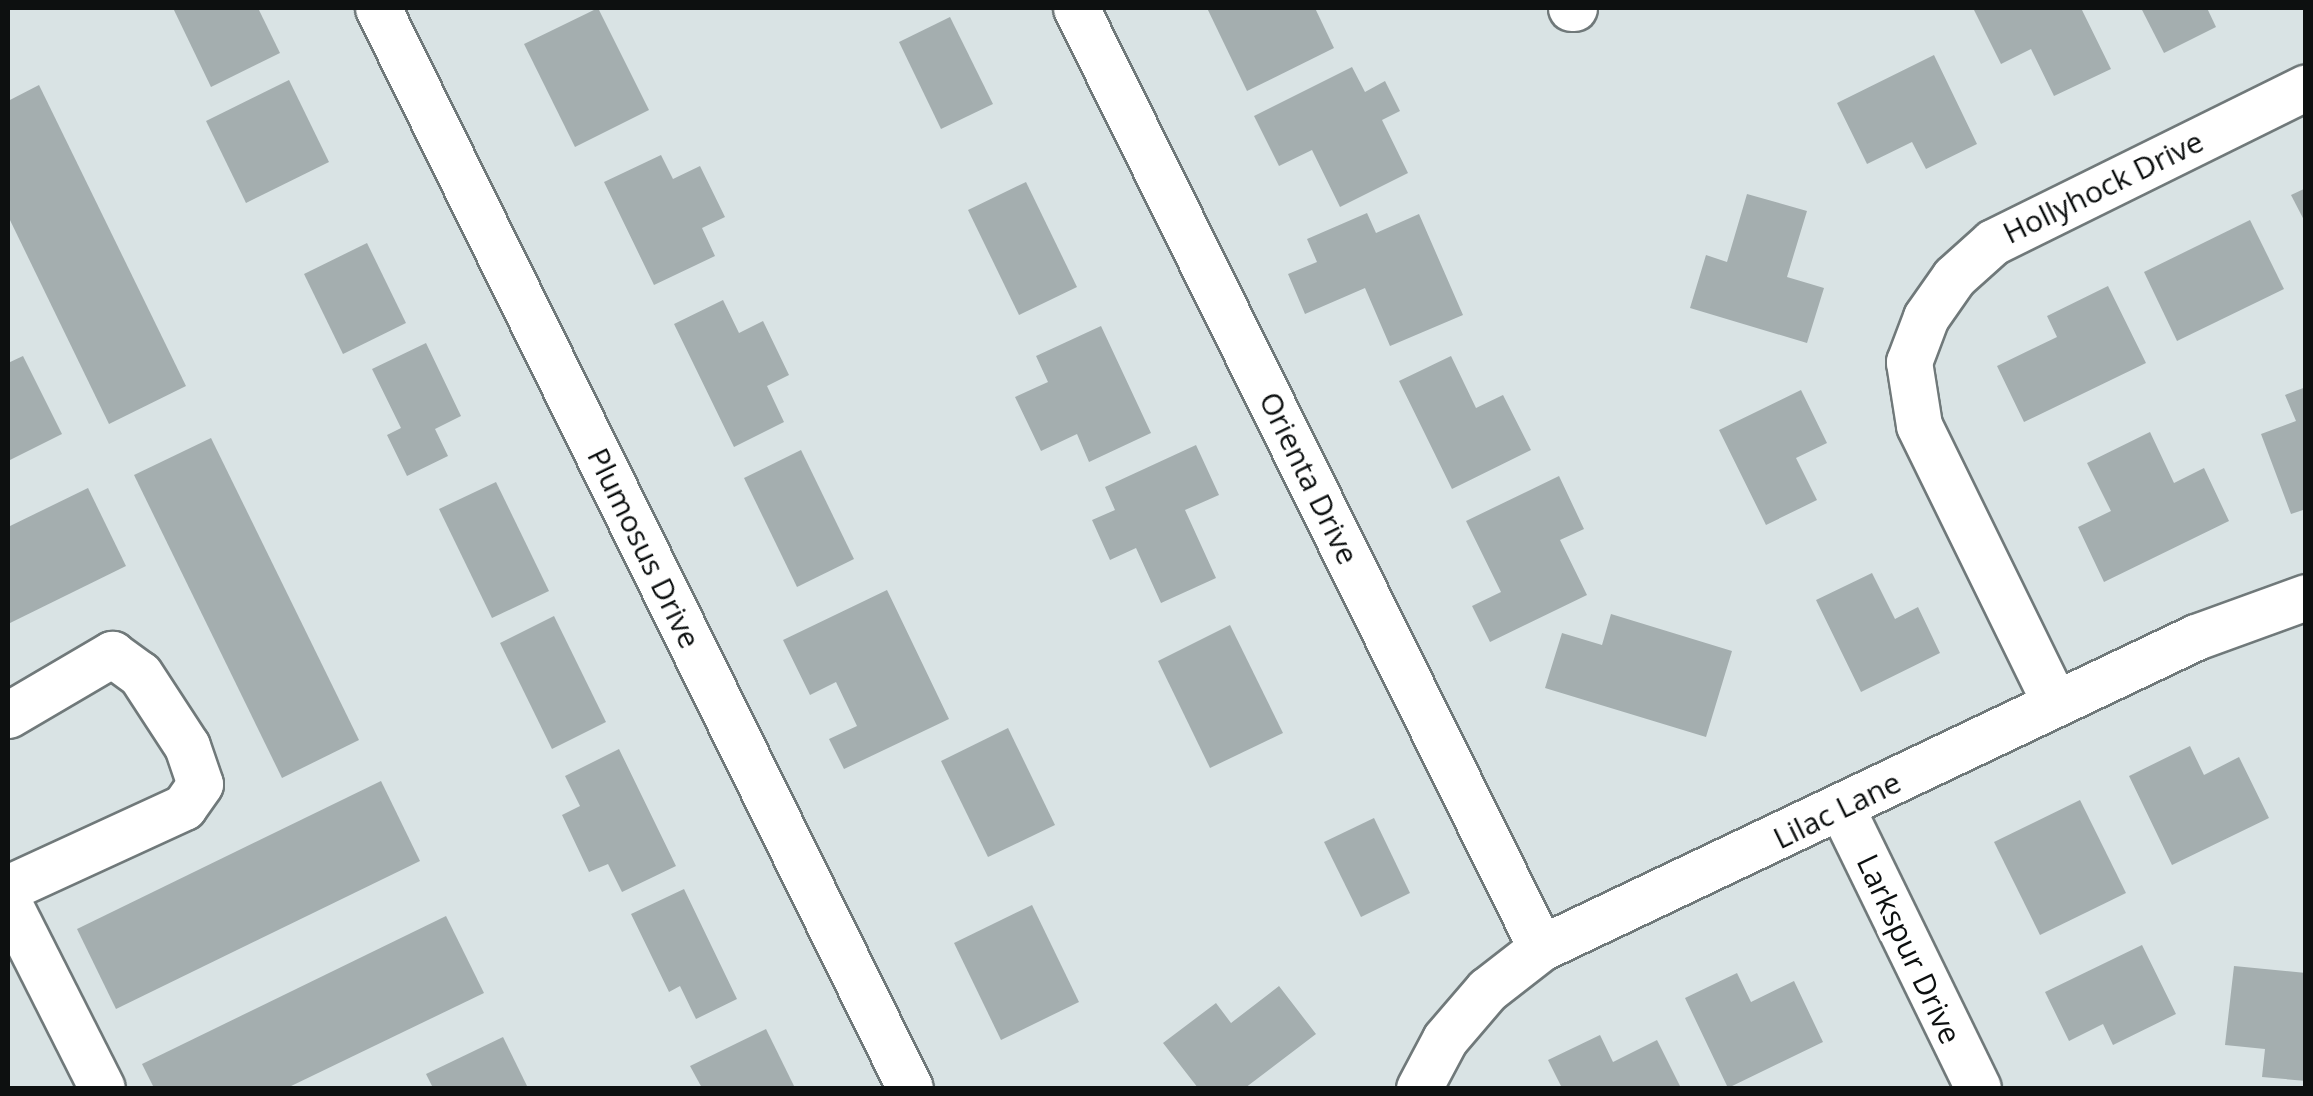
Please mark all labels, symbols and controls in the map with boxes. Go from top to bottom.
street label: Hollyhock Drive [1997,123,2209,251]
street label: Orienta Drive [1252,386,1366,570]
street label: Plumosus Drive [580,442,708,654]
street label: Lilac Lane [1767,764,1907,856]
street label: Larkspur Drive [1849,849,1969,1049]

